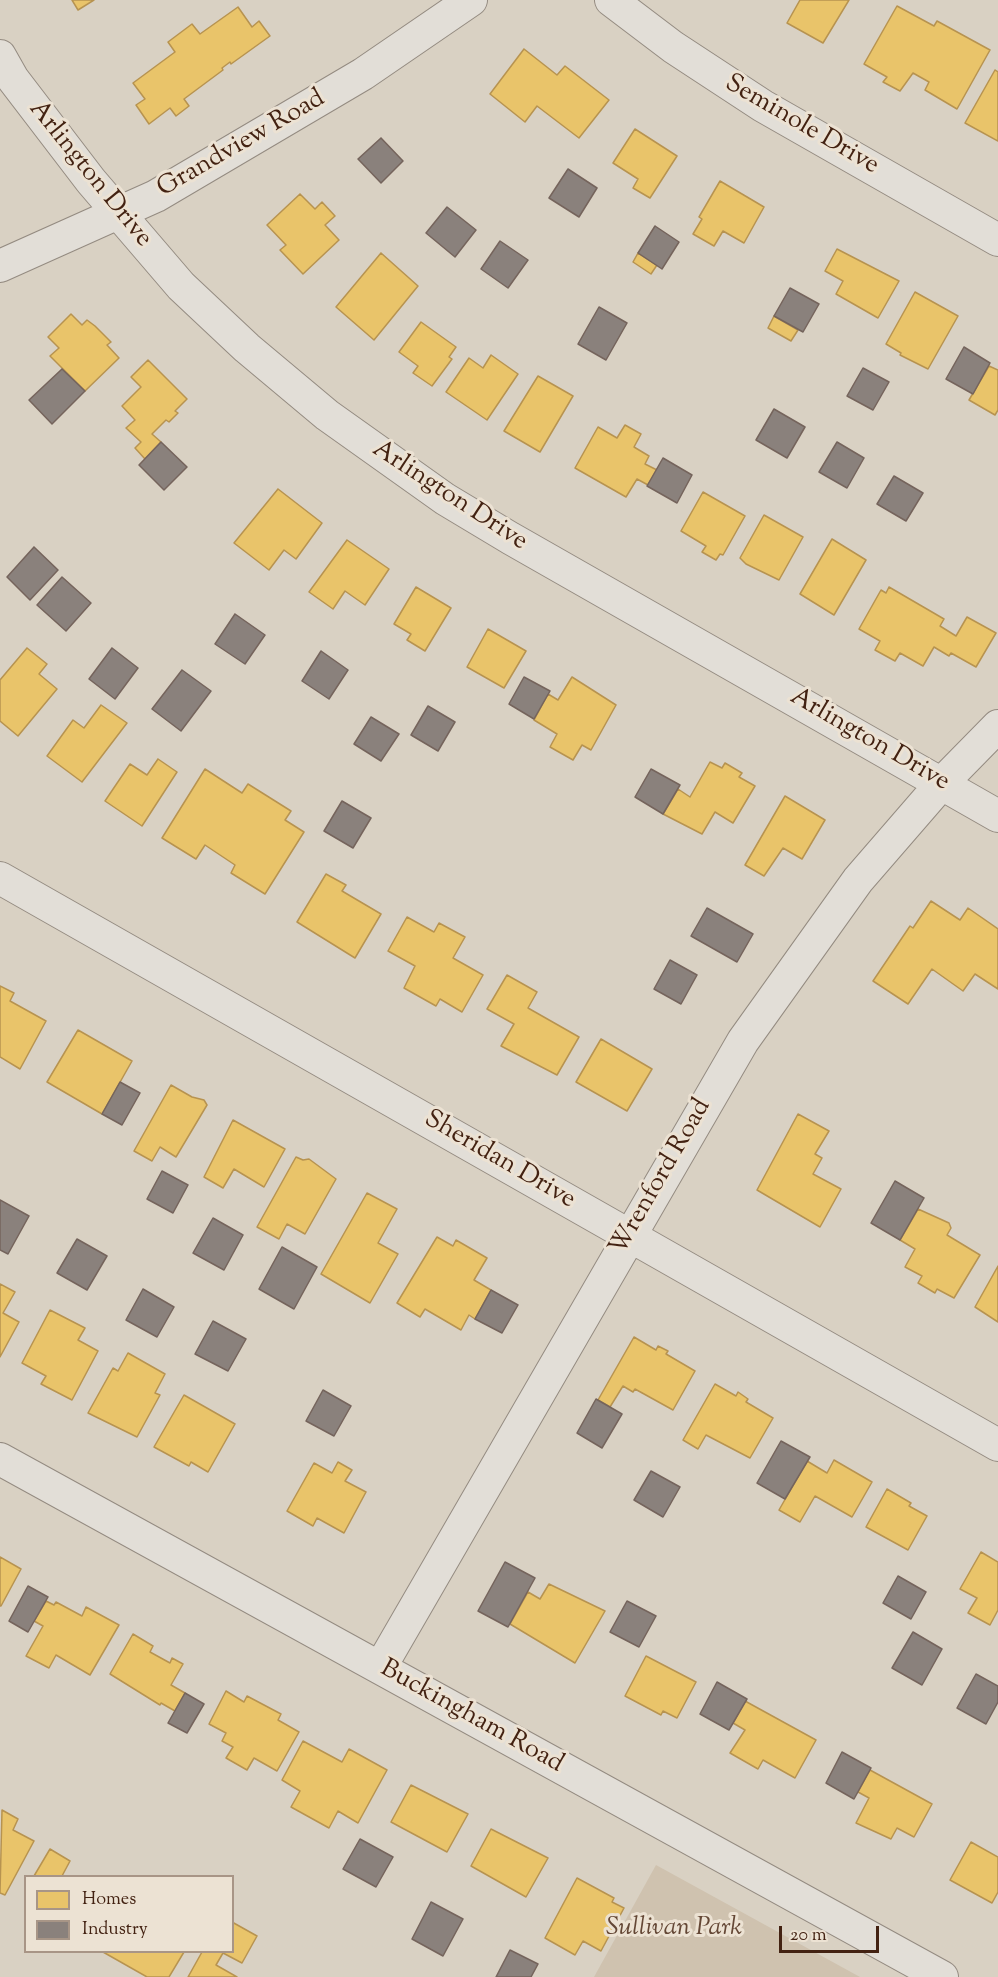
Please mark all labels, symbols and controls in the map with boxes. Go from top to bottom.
street label: Seminole Drive [718,69,884,183]
street label: Grandview Road [153,84,331,206]
street label: Arlington Drive [20,96,158,254]
street label: Arlington Drive [365,435,533,559]
street label: Arlington Drive [784,683,954,799]
street label: Wrenford Road [605,1094,719,1262]
street label: Sheridan Drive [418,1105,580,1217]
street label: Buckingham Road [374,1655,568,1781]
legend [24,1875,234,1953]
text: Homes [82,1887,136,1913]
park label: Sullivan Park [606,1914,742,1946]
scale bar [782,1914,882,1952]
text: Industry [82,1917,148,1943]
text: 20 m [790,1923,827,1949]

